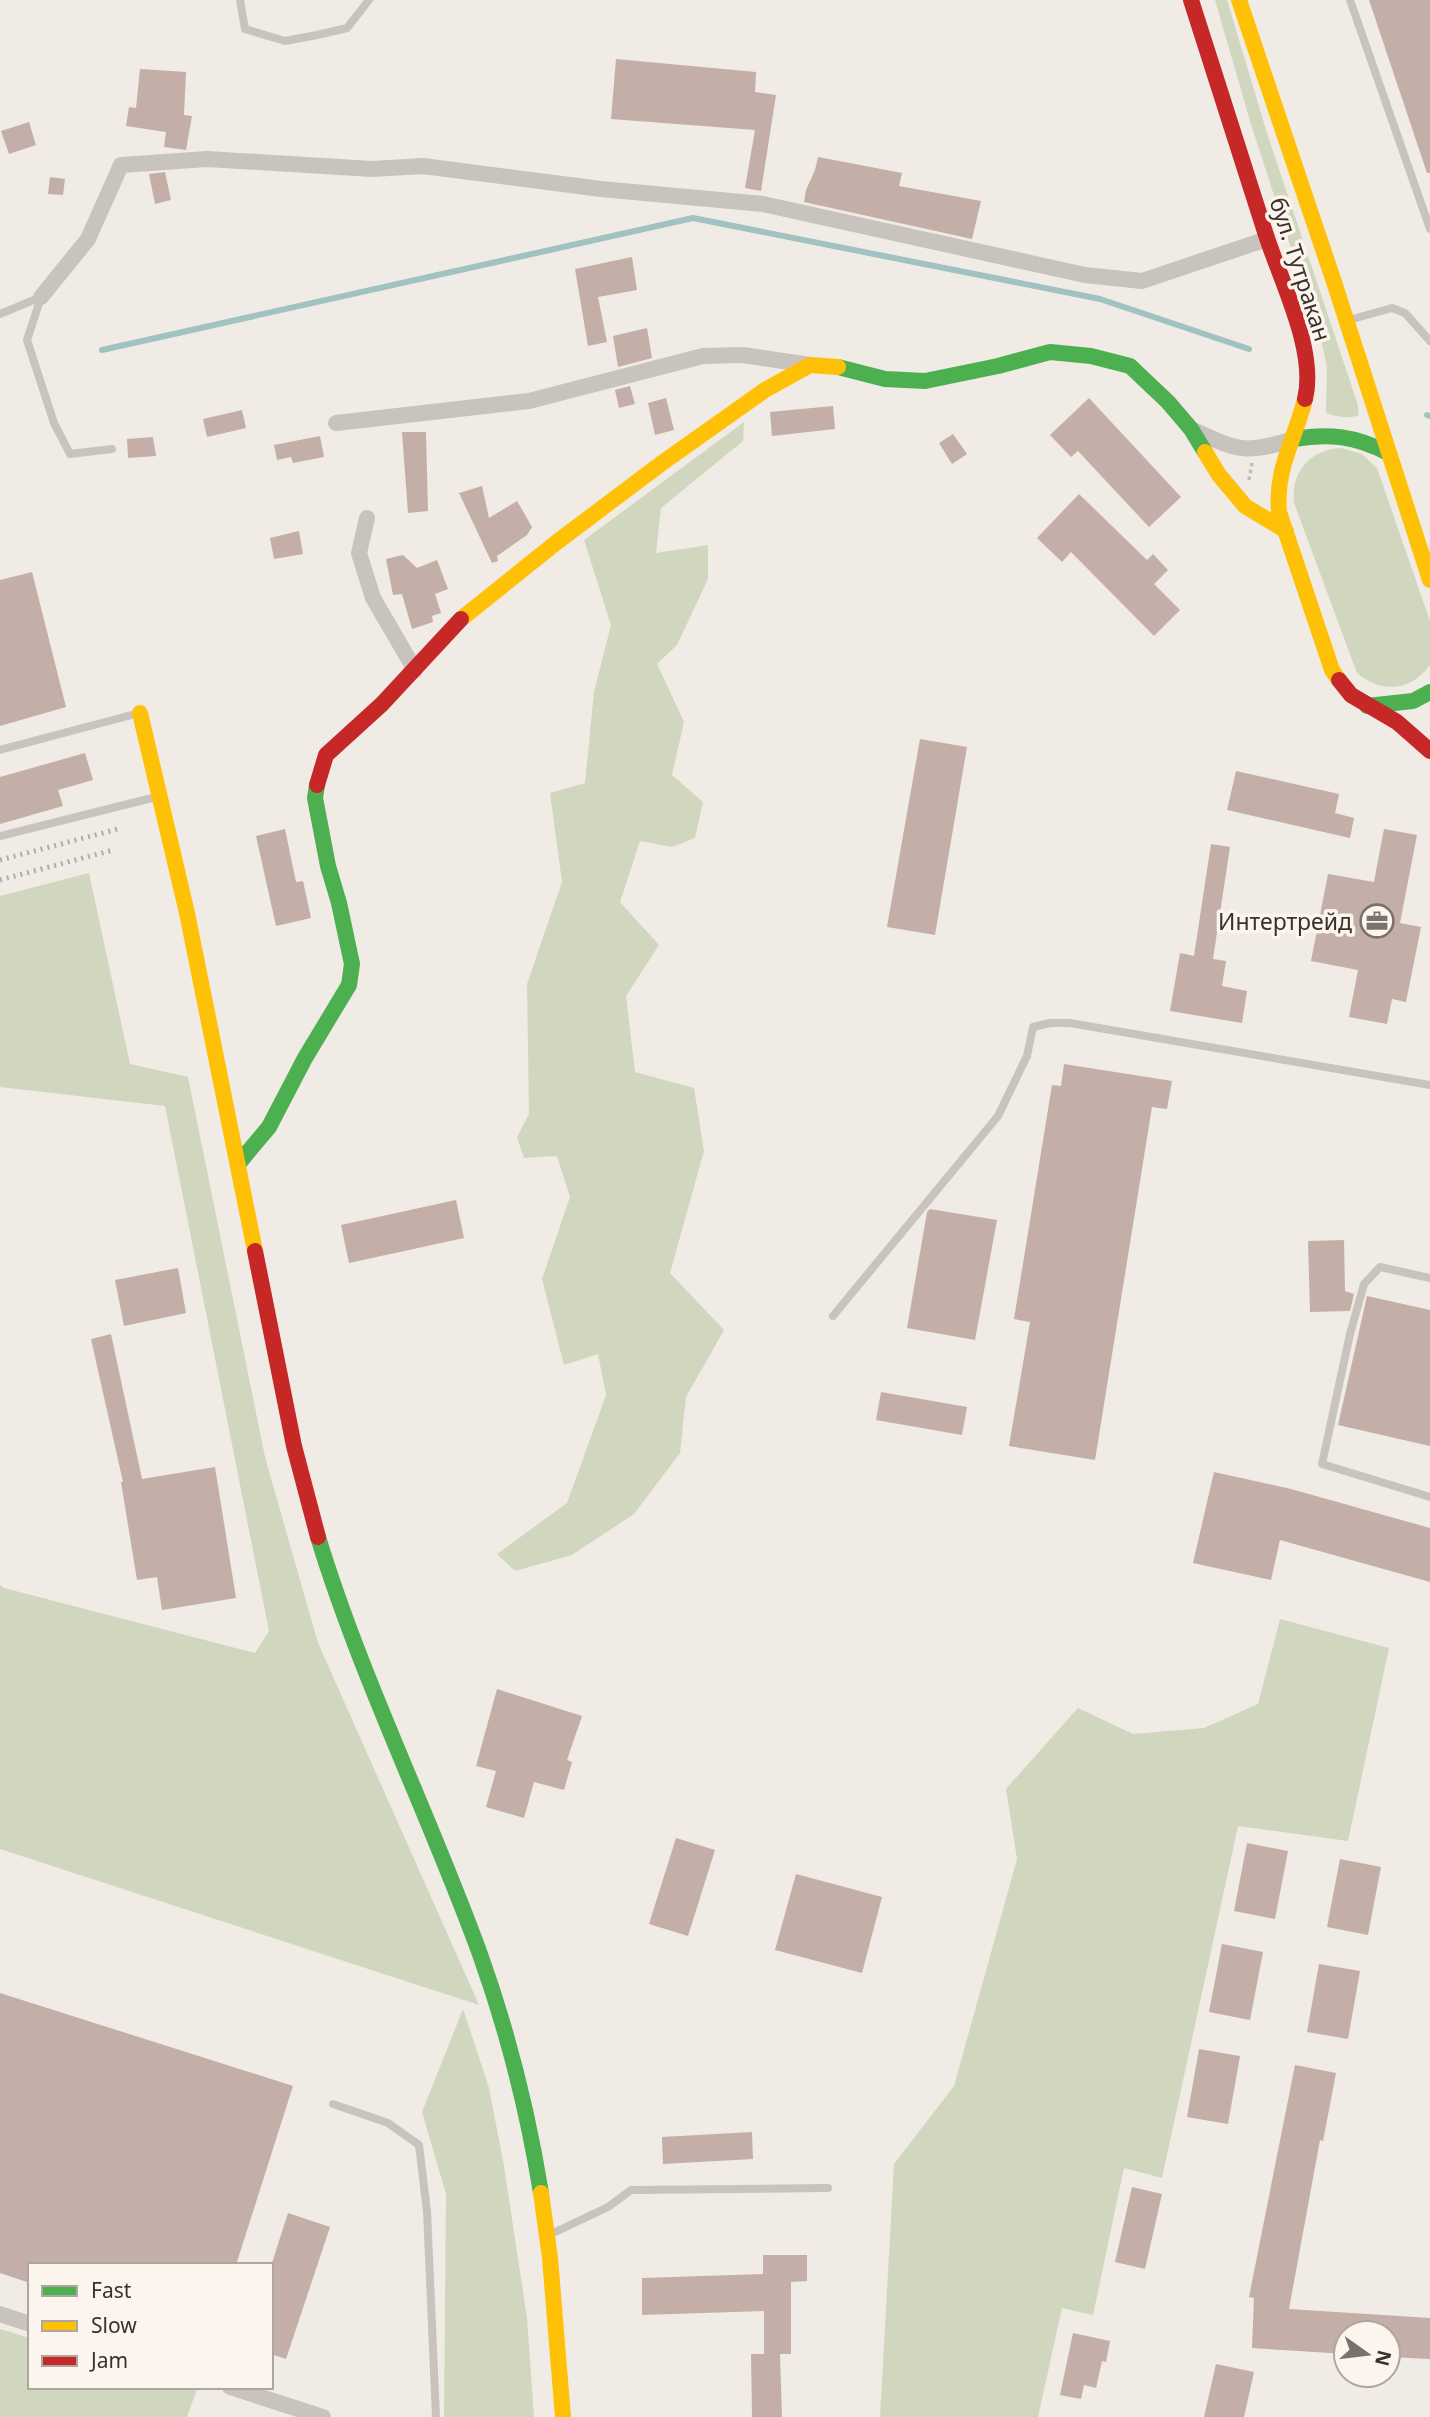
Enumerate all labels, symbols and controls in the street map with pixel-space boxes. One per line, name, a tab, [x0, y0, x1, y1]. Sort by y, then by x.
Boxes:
street label: бул. Тутракан	[1263, 193, 1339, 345]
office icon: Интертрейд	[1358, 902, 1396, 940]
place label: Интертрейд	[1218, 905, 1352, 937]
legend	[28, 2263, 273, 2389]
text: Fast	[91, 2276, 132, 2304]
text: Slow	[91, 2311, 137, 2339]
north arrow	[1332, 2319, 1402, 2389]
text: Jam	[89, 2346, 128, 2374]
text: N	[1369, 2347, 1398, 2369]

